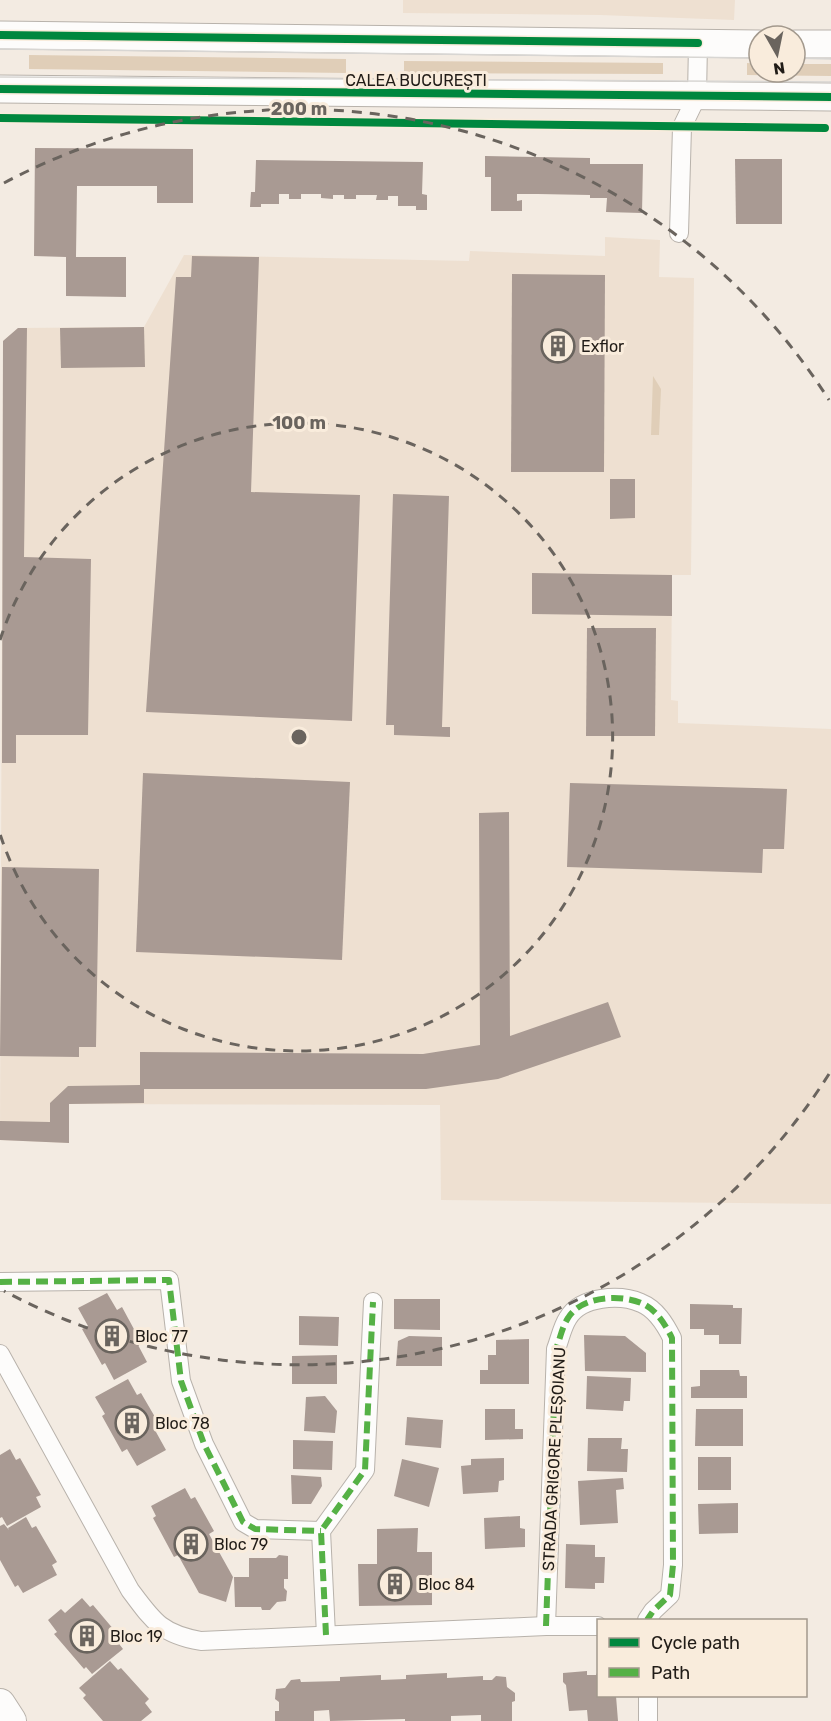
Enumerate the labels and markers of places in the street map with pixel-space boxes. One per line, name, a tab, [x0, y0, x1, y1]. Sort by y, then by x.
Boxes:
building icon: Exflor	[540, 328, 576, 364]
place label: Exflor	[581, 337, 624, 356]
centre of rings	[289, 727, 309, 747]
building icon: Bloc 77	[94, 1318, 130, 1354]
place label: Bloc 77	[135, 1327, 188, 1346]
building icon: Bloc 78	[114, 1405, 150, 1441]
place label: Bloc 78	[155, 1414, 210, 1433]
building icon: Bloc 79	[173, 1526, 209, 1562]
place label: Bloc 79	[214, 1535, 268, 1554]
building icon: Bloc 84	[377, 1566, 413, 1602]
place label: Bloc 84	[418, 1575, 475, 1594]
building icon: Bloc 19	[69, 1618, 105, 1654]
place label: Bloc 19	[110, 1627, 163, 1646]

